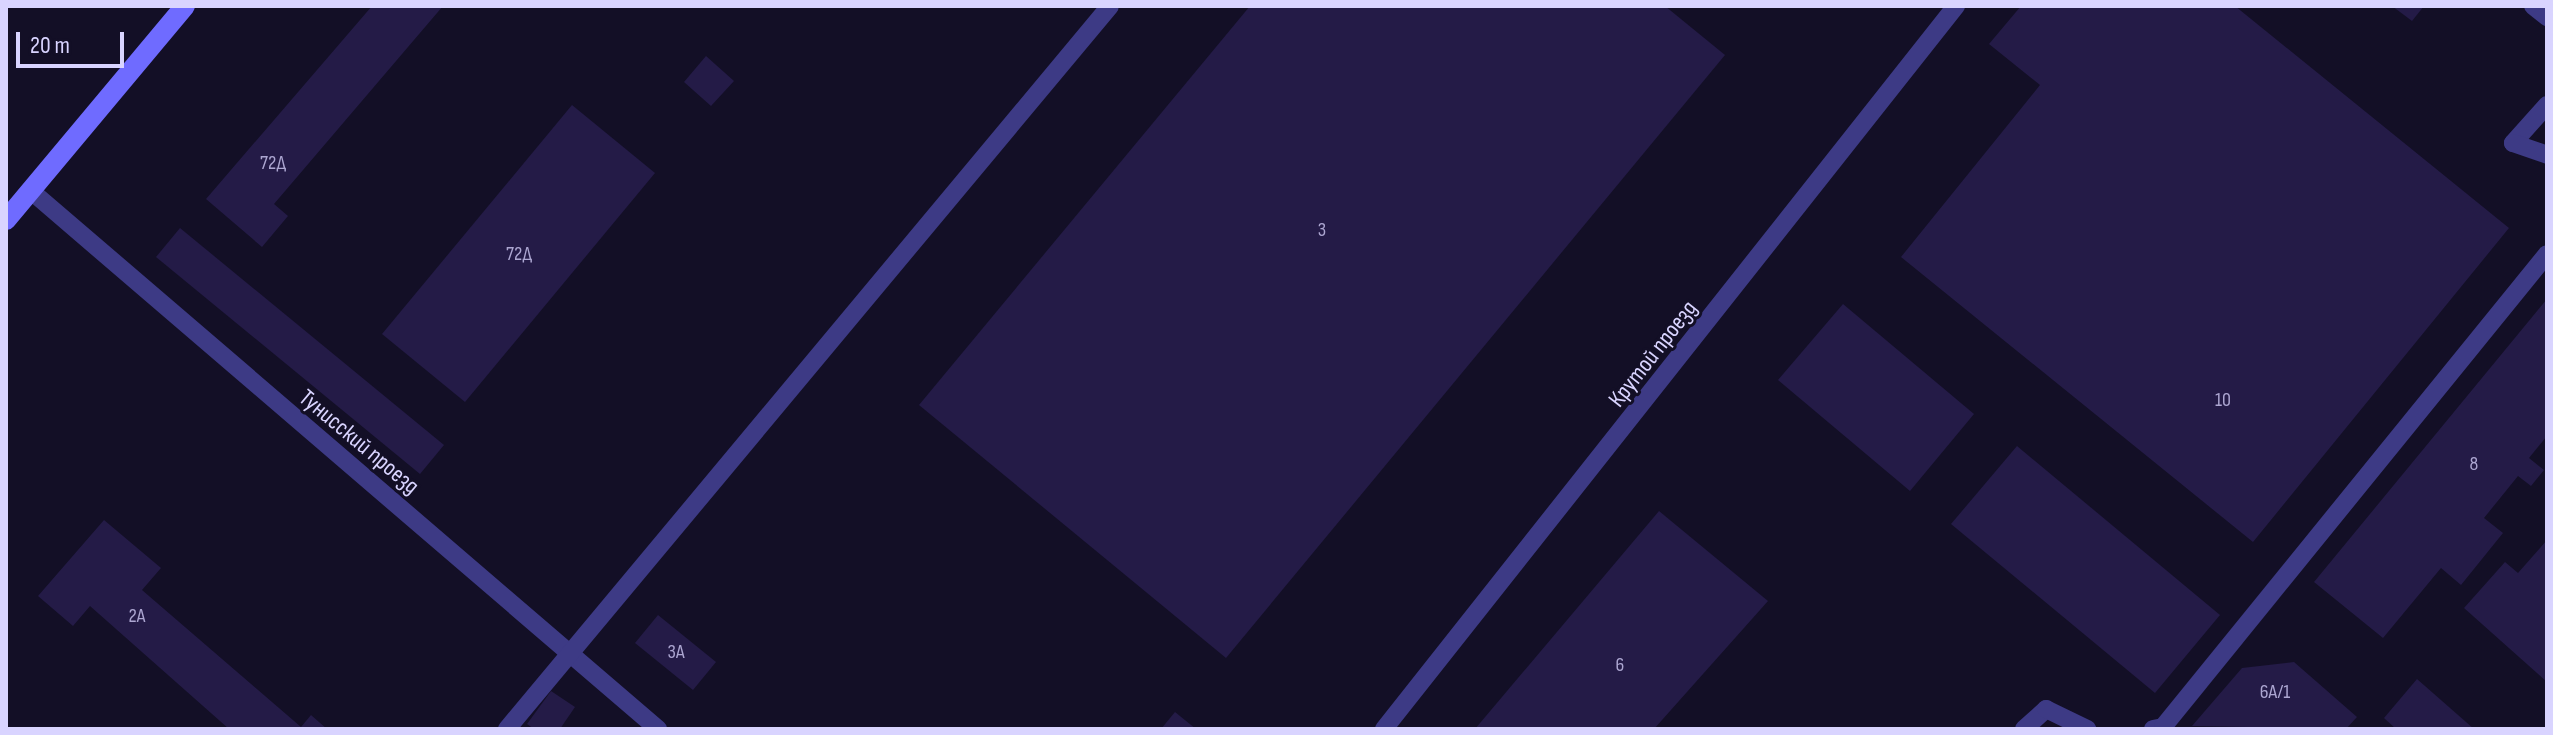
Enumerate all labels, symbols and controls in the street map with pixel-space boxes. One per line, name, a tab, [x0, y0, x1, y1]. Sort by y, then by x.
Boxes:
scale bar	[20, 16, 128, 66]
text: 20 m	[30, 31, 70, 60]
house number: 72Д	[260, 151, 286, 175]
house number: 3	[1318, 218, 1326, 242]
house number: 72Д	[506, 242, 532, 266]
street label: Крутой проезд	[1602, 295, 1704, 413]
street label: Тунисский проезд	[293, 383, 425, 501]
house number: 10	[2215, 388, 2231, 412]
house number: 8	[2470, 452, 2478, 476]
house number: 2А	[129, 604, 145, 628]
house number: 3А	[668, 640, 684, 664]
house number: 6	[1616, 653, 1624, 677]
house number: 6А/1	[2260, 680, 2290, 704]

